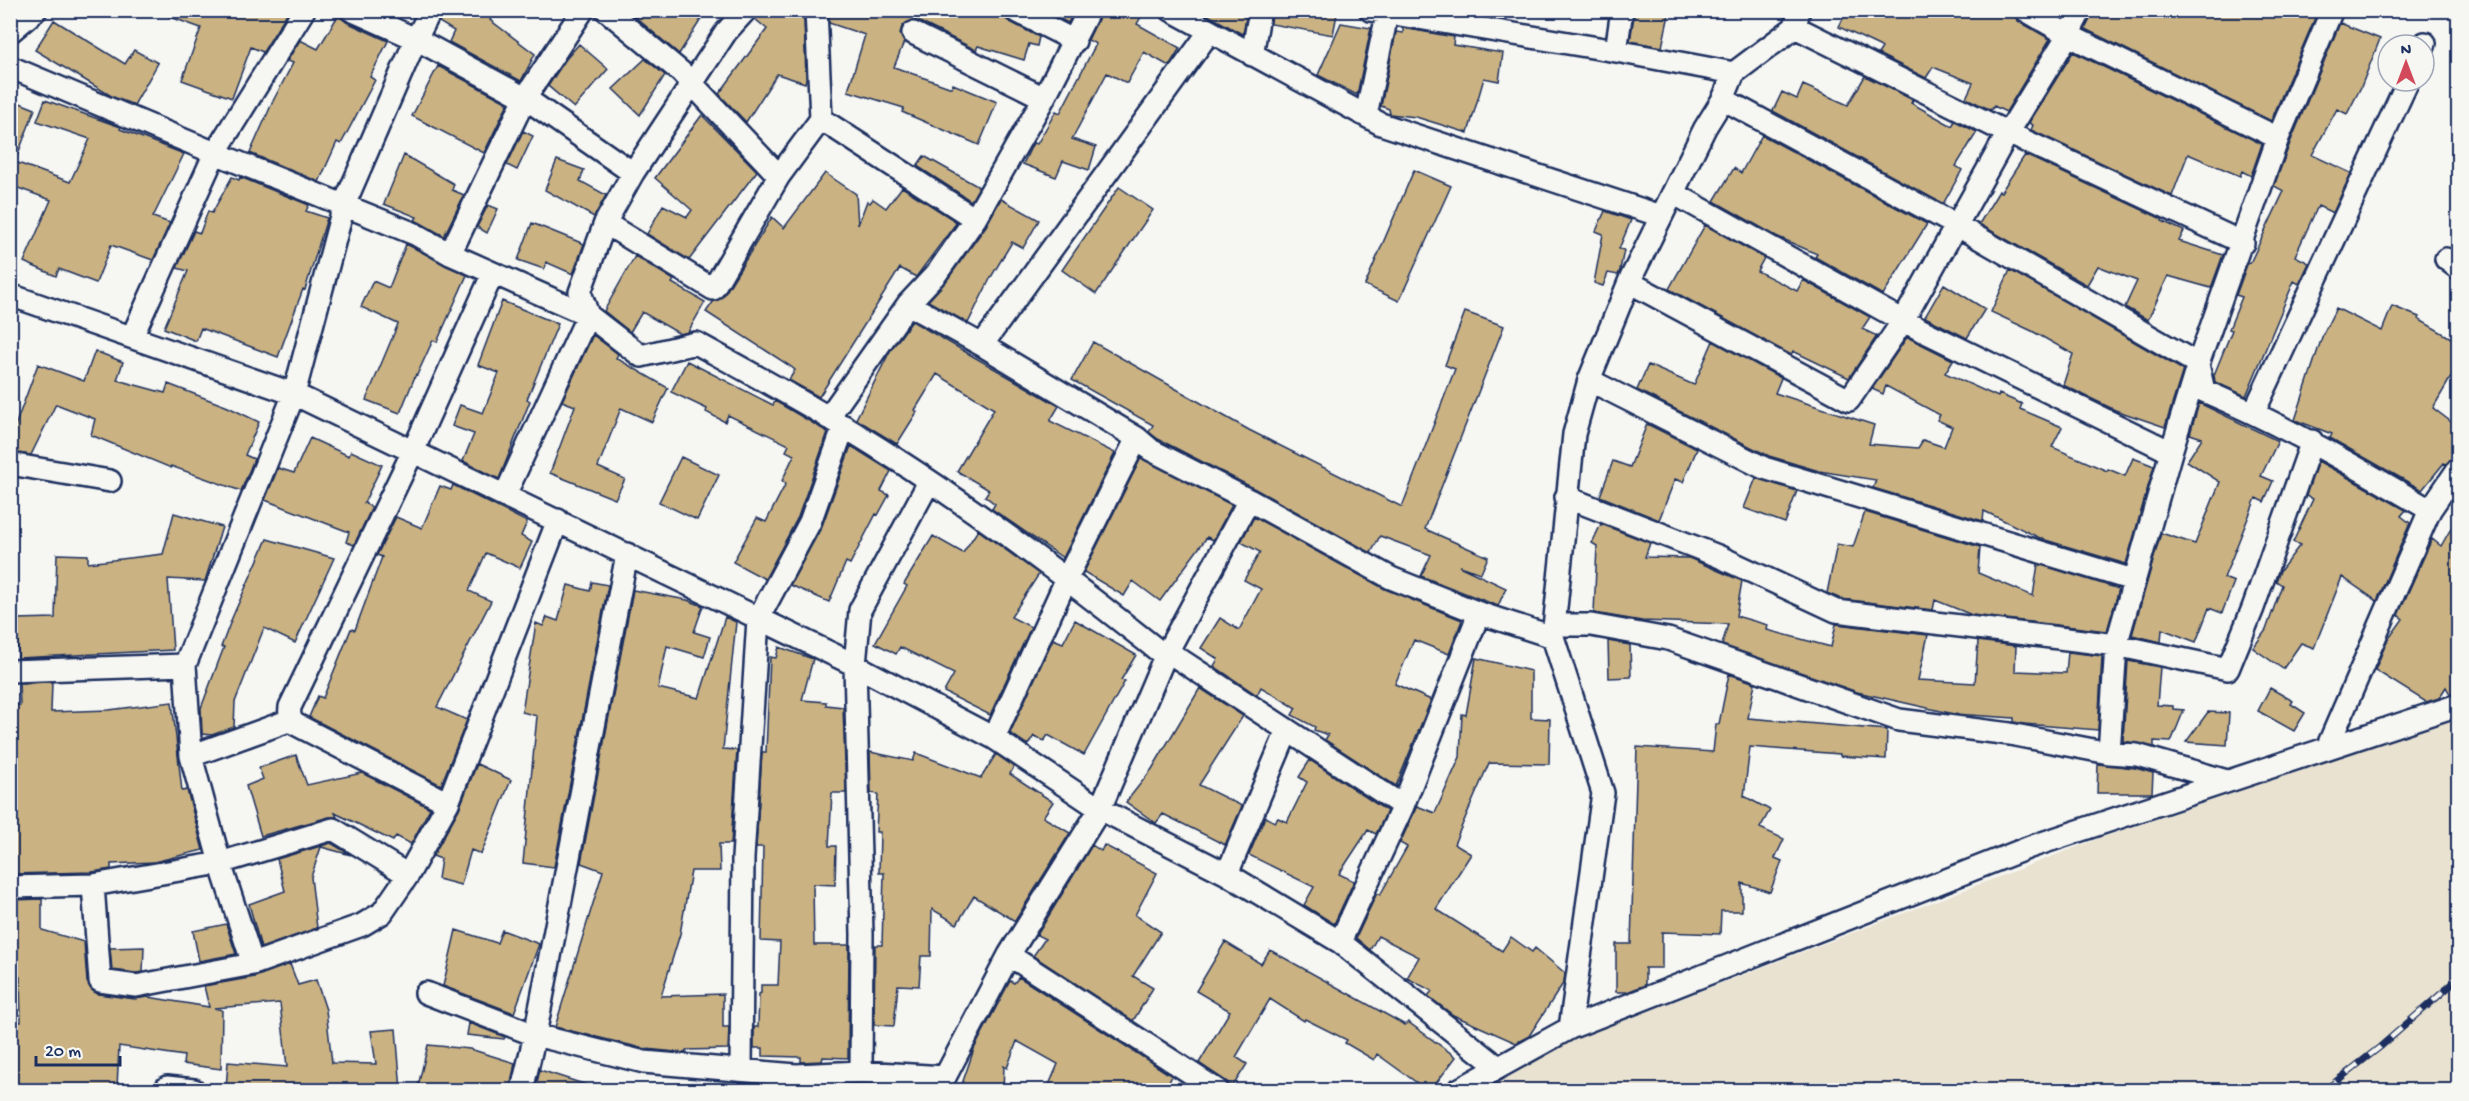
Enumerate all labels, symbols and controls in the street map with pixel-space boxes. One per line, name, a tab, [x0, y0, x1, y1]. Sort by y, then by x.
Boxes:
north arrow	[2376, 33, 2436, 93]
text: N	[2401, 42, 2412, 61]
scale bar	[36, 1029, 120, 1067]
text: 20 m	[45, 1042, 81, 1063]

